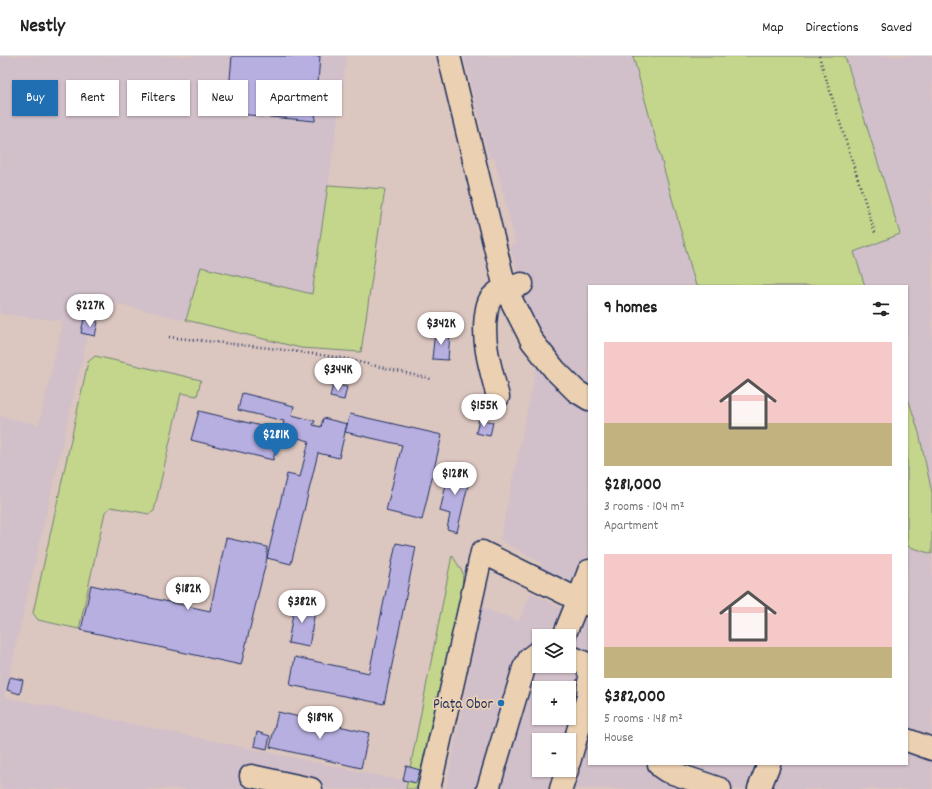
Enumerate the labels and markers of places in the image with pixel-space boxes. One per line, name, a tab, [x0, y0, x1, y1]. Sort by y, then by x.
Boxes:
pin: $227K	[62, 294, 118, 328]
pin: $342K	[413, 312, 469, 346]
pin: $344K	[310, 358, 366, 392]
pin: $155K	[456, 394, 512, 428]
pin: $281K	[248, 423, 304, 457]
pin: $128K	[427, 462, 483, 496]
pin: $182K	[160, 577, 216, 611]
pin: $382K	[274, 590, 330, 624]
place label: Piața Obor	[433, 694, 493, 716]
marker: Piața Obor	[496, 698, 506, 708]
pin: $189K	[292, 706, 348, 740]

